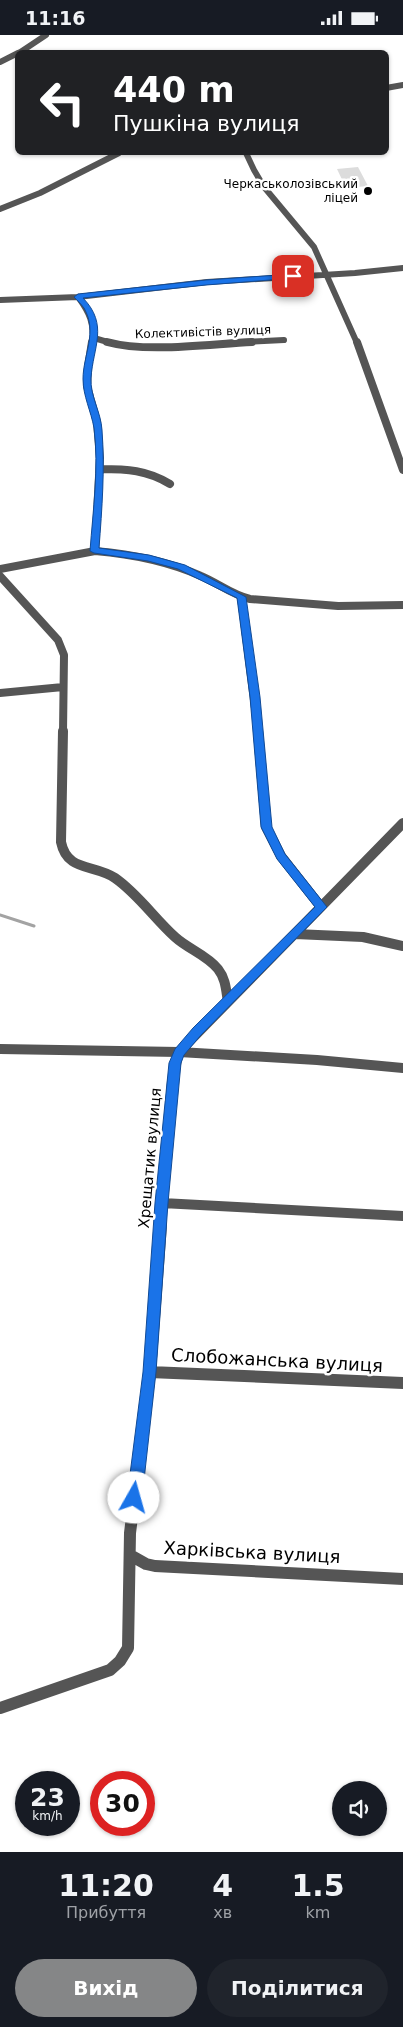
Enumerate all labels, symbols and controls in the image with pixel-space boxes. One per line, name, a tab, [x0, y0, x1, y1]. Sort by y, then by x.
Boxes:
text: 11:16	[25, 7, 85, 29]
icon: left	[30, 70, 95, 135]
text: 440 m	[113, 70, 235, 110]
text: Пушкіна вулиця	[113, 111, 300, 136]
place label: Черкаськолозівський ліцей	[224, 177, 358, 205]
marker: Черкаськолозівський ліцей	[362, 185, 374, 197]
pin	[272, 255, 314, 297]
icon: arrive	[279, 262, 307, 290]
street label: Колективістів вулиця	[135, 323, 271, 341]
street label: Хрещатик вулиця	[135, 1087, 165, 1229]
street label: Слобожанська вулиця	[171, 1344, 383, 1376]
position arrow	[107, 1471, 159, 1523]
street label: Харківська вулиця	[163, 1537, 341, 1567]
speed limit sign: 30	[90, 1771, 155, 1836]
map controls	[332, 1781, 387, 1836]
button: sound	[332, 1781, 387, 1836]
text: 23	[30, 1783, 65, 1812]
text: km/h	[32, 1809, 63, 1823]
text: 11:20	[58, 1868, 154, 1903]
text: 4	[212, 1868, 233, 1903]
text: 1.5	[291, 1868, 345, 1903]
text: Прибуття	[66, 1903, 146, 1922]
text: хв	[213, 1903, 232, 1922]
text: km	[306, 1903, 330, 1922]
button: Вихід	[15, 1959, 197, 2017]
button: Поділитися	[207, 1959, 388, 2017]

